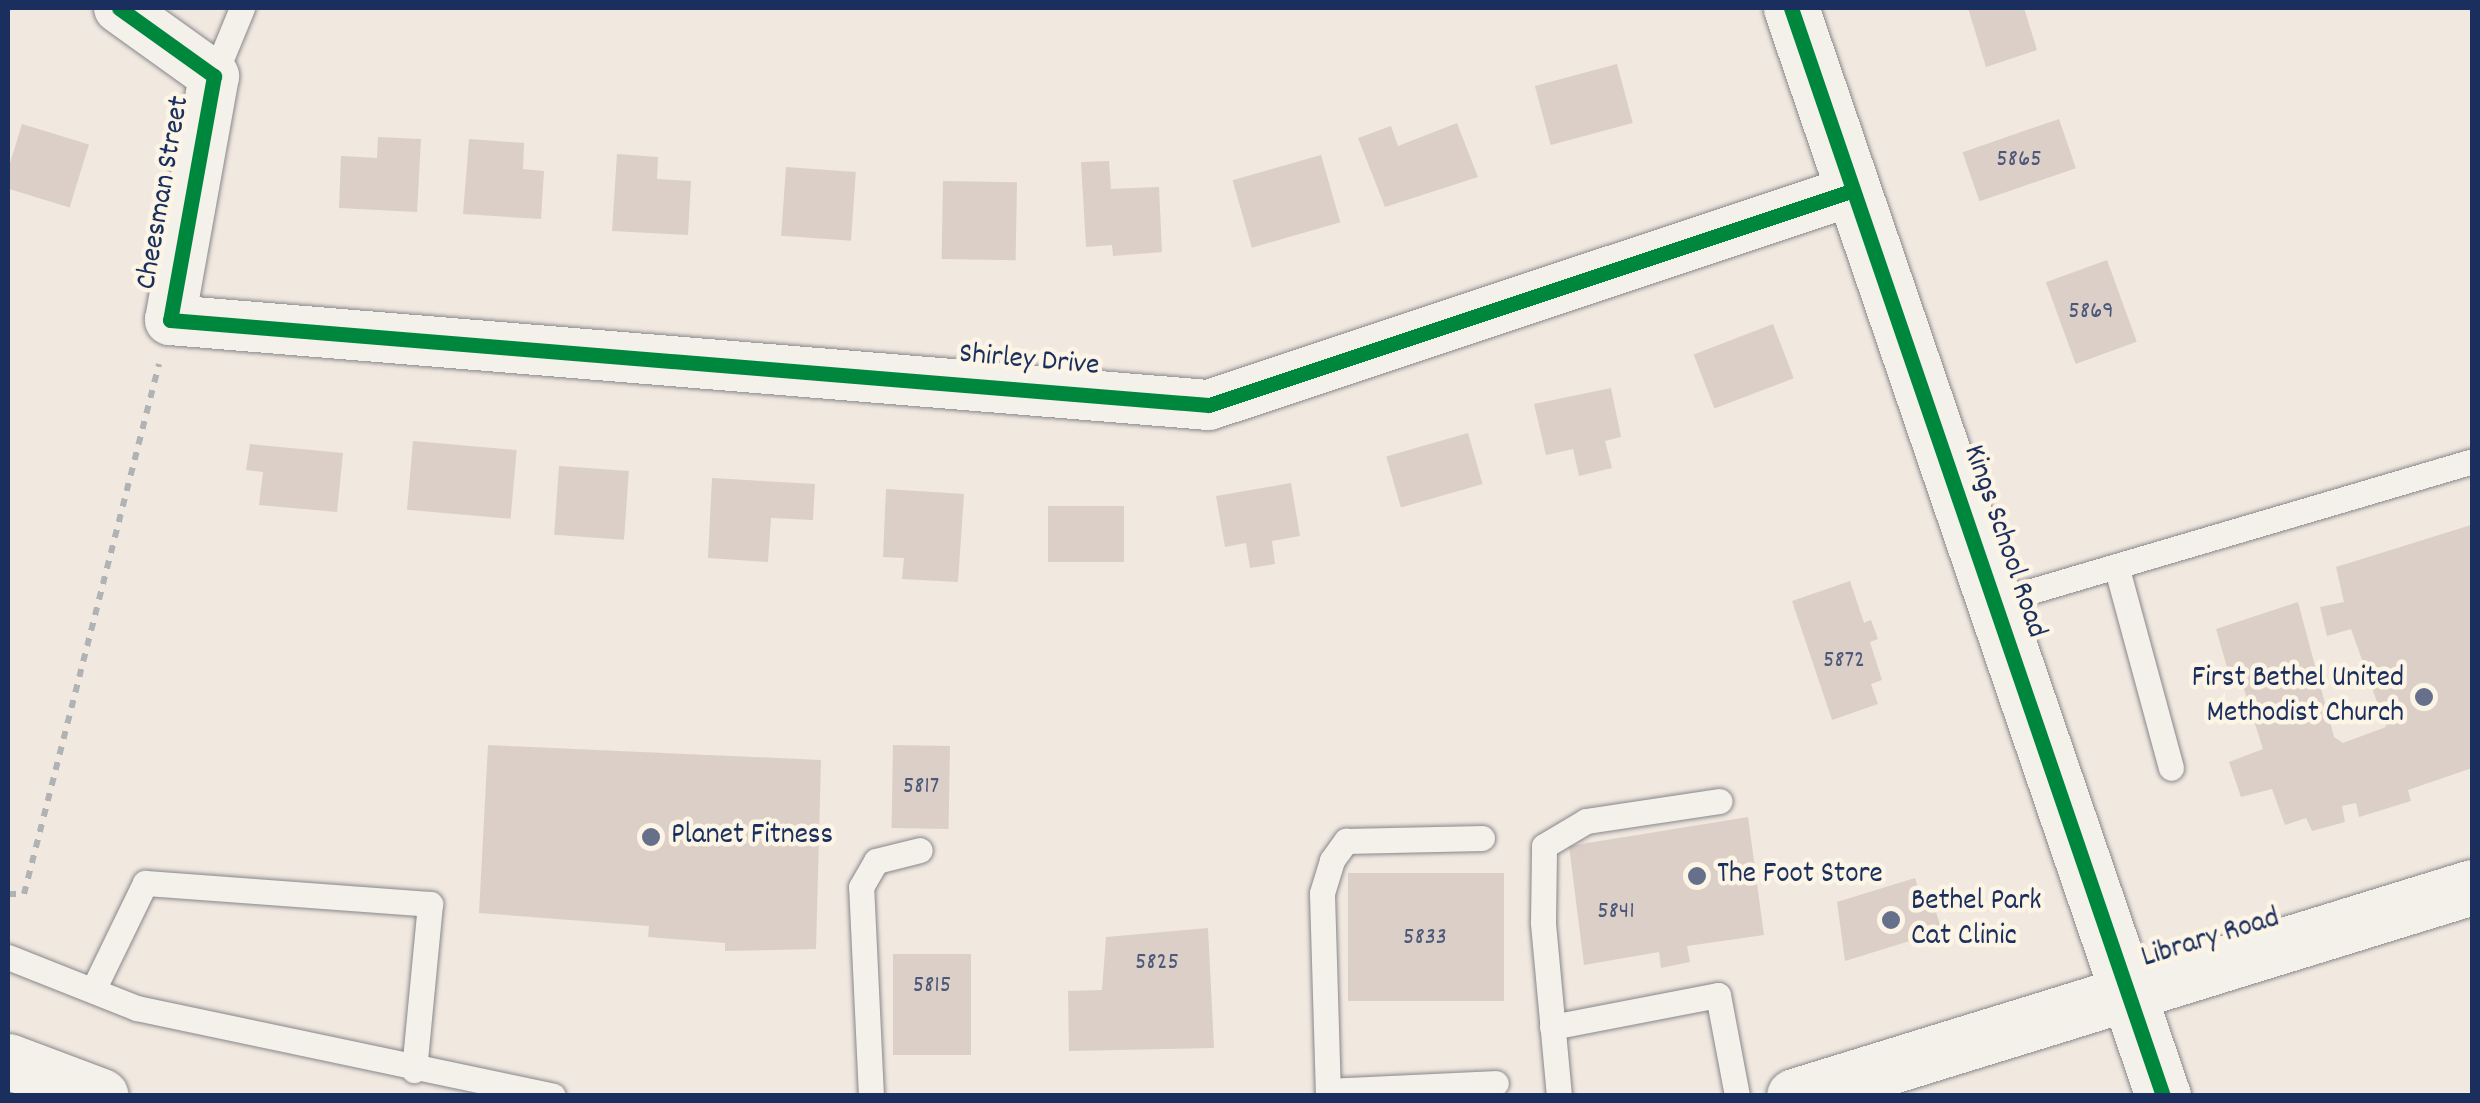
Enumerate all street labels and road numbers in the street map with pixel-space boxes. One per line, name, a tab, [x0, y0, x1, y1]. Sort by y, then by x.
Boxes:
street label: Cheesman Street	[130, 93, 200, 293]
street label: Shirley Drive	[957, 338, 1101, 386]
street label: Kings School Road	[1953, 441, 2053, 643]
street label: Library Road	[2138, 902, 2284, 978]

